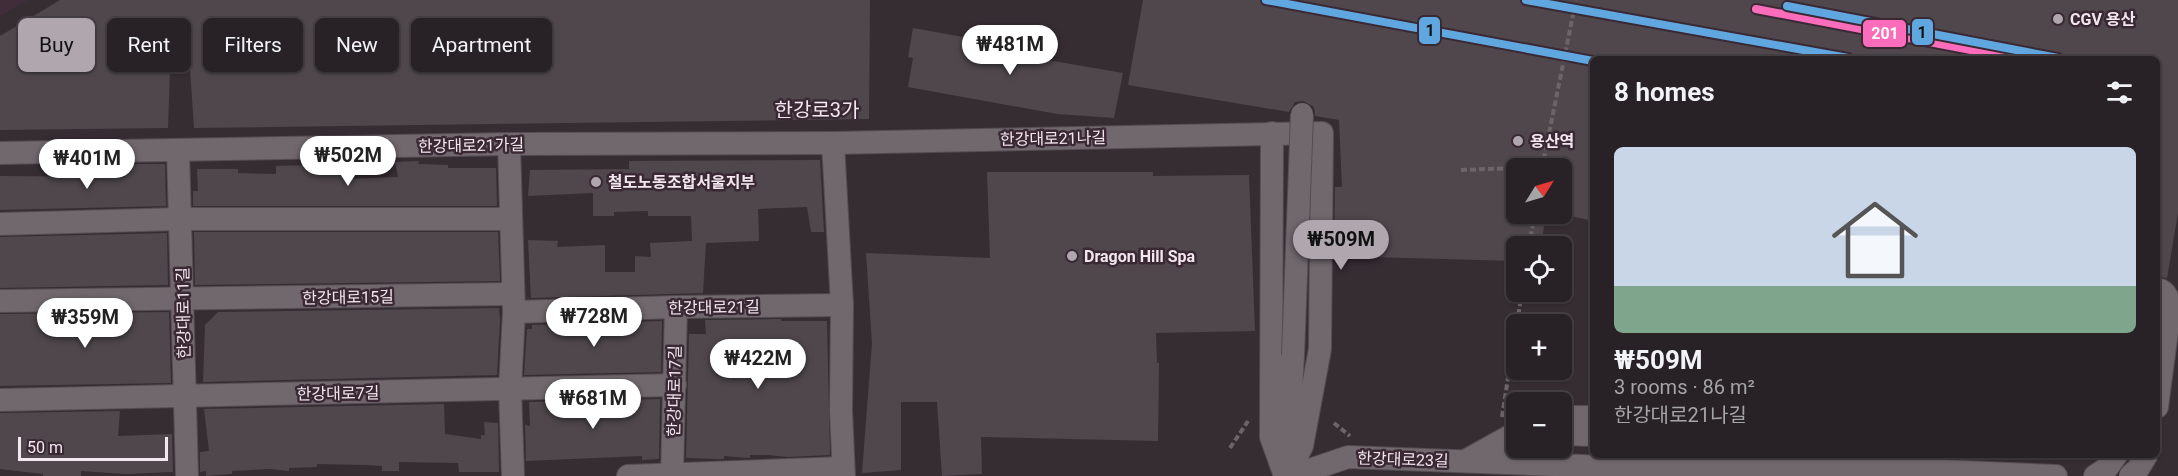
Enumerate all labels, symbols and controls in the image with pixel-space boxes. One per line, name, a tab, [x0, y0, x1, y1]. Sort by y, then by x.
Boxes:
place label: CGV 용산	[2070, 10, 2136, 29]
marker: CGV 용산	[2051, 12, 2065, 26]
line badge: 1	[1418, 16, 1441, 45]
chip: Buy	[18, 18, 95, 72]
chip: Rent	[107, 18, 191, 72]
chip: Filters	[203, 18, 303, 72]
chip: New	[315, 18, 399, 72]
chip: Apartment	[411, 18, 552, 72]
line badge: 1	[1911, 18, 1934, 46]
line badge: 201	[1862, 19, 1907, 48]
text: 1	[1425, 21, 1435, 40]
text: 1	[1917, 23, 1927, 42]
text: 201	[1871, 24, 1899, 43]
pin: ₩481M	[968, 25, 1052, 76]
text: ₩481M	[976, 32, 1044, 56]
icon: filters	[2103, 76, 2136, 109]
text: 8 homes	[1614, 77, 1715, 107]
district label: 한강로3가	[775, 98, 859, 122]
street label: 한강대로21나길	[1000, 128, 1106, 149]
place label: 용산역	[1530, 132, 1574, 151]
marker: 용산역	[1511, 134, 1525, 148]
street label: 한강대로21가길	[418, 135, 524, 156]
pin: ₩502M	[306, 136, 390, 187]
pin: ₩401M	[45, 139, 129, 190]
text: ₩502M	[314, 143, 382, 167]
text: ₩401M	[53, 146, 121, 170]
north arrow	[1506, 158, 1572, 224]
map controls	[1506, 158, 1572, 458]
place label: 철도노동조합서울지부	[608, 173, 755, 192]
marker: 철도노동조합서울지부	[589, 175, 603, 189]
icon: home	[1821, 186, 1929, 294]
pin: ₩509M	[1299, 220, 1383, 271]
text: ₩509M	[1307, 227, 1375, 251]
button: locate	[1506, 236, 1572, 302]
place label: Dragon Hill Spa	[1084, 247, 1196, 266]
marker: Dragon Hill Spa	[1065, 249, 1079, 263]
street label: 한강대로11길	[173, 267, 194, 359]
street label: 한강대로15길	[302, 287, 394, 308]
pin: ₩728M	[552, 297, 636, 348]
street label: 한강대로21길	[668, 297, 760, 318]
pin: ₩359M	[43, 298, 127, 349]
text: ₩728M	[560, 304, 628, 328]
text: ₩359M	[51, 305, 119, 329]
button: +	[1506, 314, 1572, 380]
pin: ₩422M	[716, 339, 800, 390]
street label: 한강대로17길	[664, 345, 685, 437]
text: ₩509M	[1614, 345, 1703, 375]
text: ₩422M	[724, 346, 792, 370]
text: 3 rooms · 86 m²	[1614, 375, 1755, 399]
pin: ₩681M	[551, 379, 635, 430]
street label: 한강대로7길	[297, 383, 379, 404]
text: ₩681M	[559, 386, 627, 410]
button: −	[1506, 392, 1572, 458]
text: 한강대로21나길	[1614, 403, 1747, 427]
scale bar	[18, 434, 168, 462]
text: 50 m	[27, 438, 63, 457]
street label: 한강대로23길	[1357, 448, 1449, 471]

